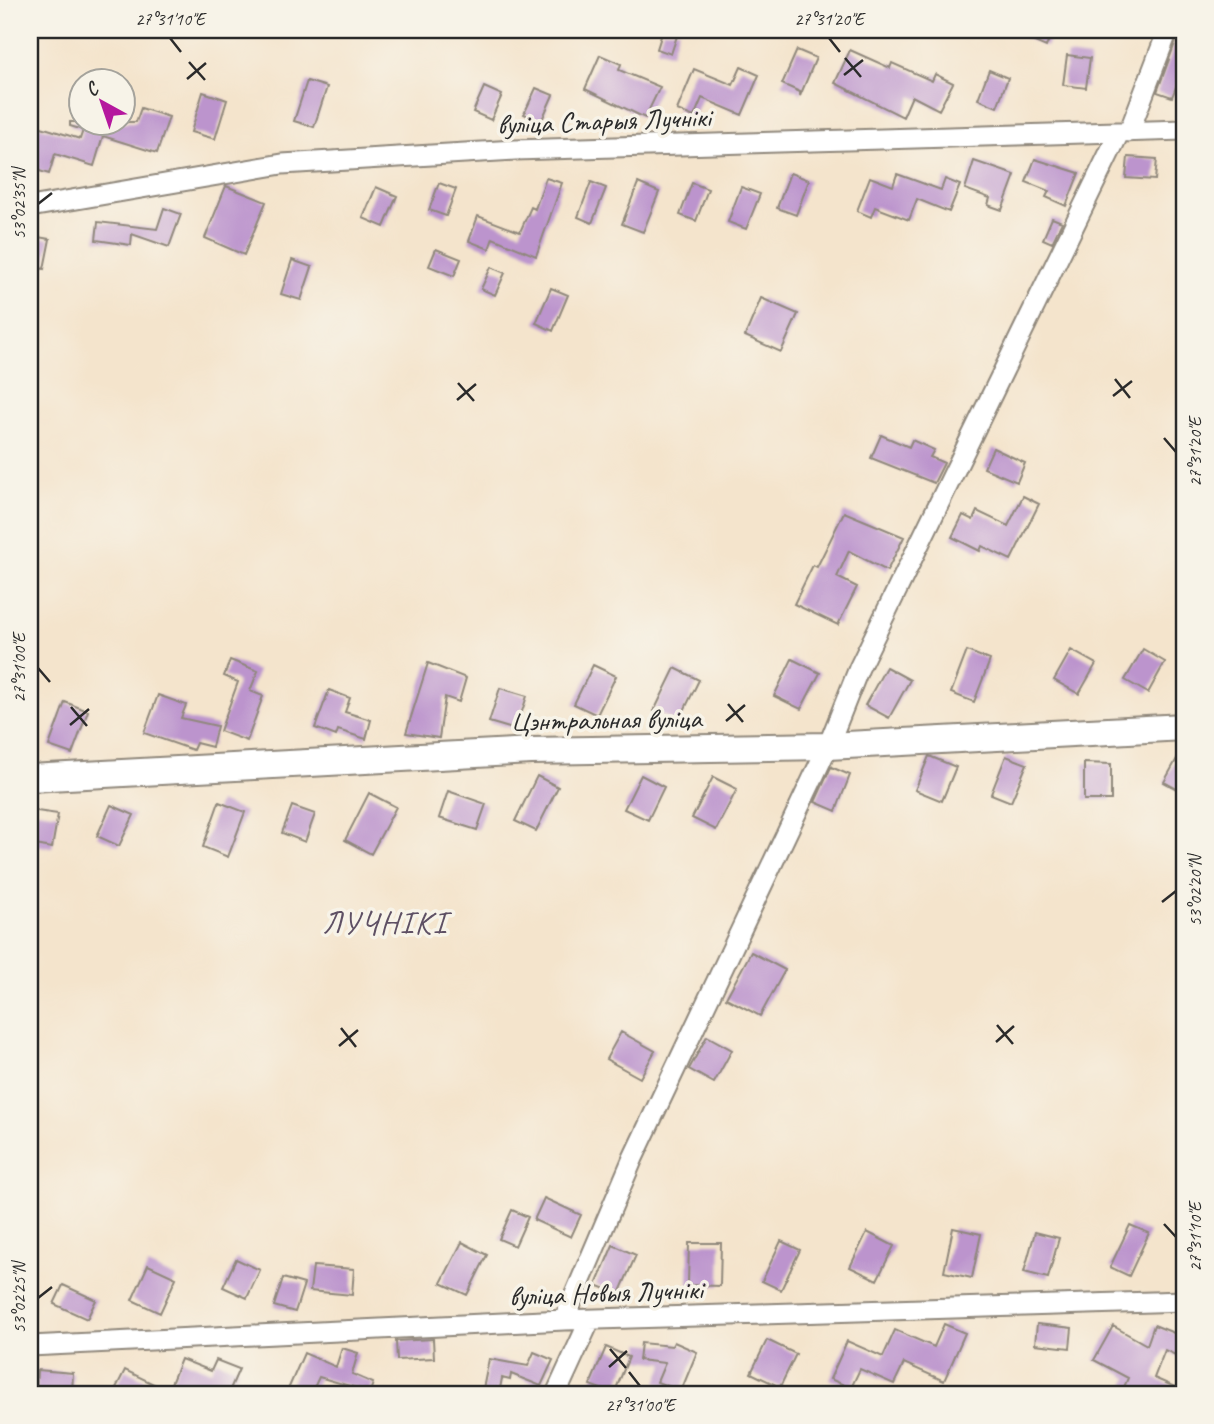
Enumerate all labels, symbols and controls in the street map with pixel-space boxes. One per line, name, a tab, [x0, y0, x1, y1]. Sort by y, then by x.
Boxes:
text: 27°31'10"E	[135, 8, 207, 30]
text: 27°31'20"E	[794, 8, 866, 30]
north arrow	[66, 66, 136, 136]
text: С	[80, 76, 105, 102]
street label: вуліца Старыя Лучнікі	[497, 99, 715, 142]
text: 53°02'35"N	[8, 165, 30, 239]
text: 27°31'20"E	[1184, 415, 1206, 487]
text: 27°31'00"E	[8, 631, 30, 703]
street label: Цэнтральная вуліца	[510, 700, 704, 739]
text: 53°02'20"N	[1184, 852, 1206, 926]
district label: ЛУЧНІКІ	[322, 902, 453, 943]
text: 27°31'10"E	[1184, 1200, 1206, 1272]
text: 53°02'25"N	[8, 1259, 30, 1333]
street label: вуліца Новыя Лучнікі	[508, 1271, 707, 1313]
text: 27°31'00"E	[605, 1394, 677, 1416]

